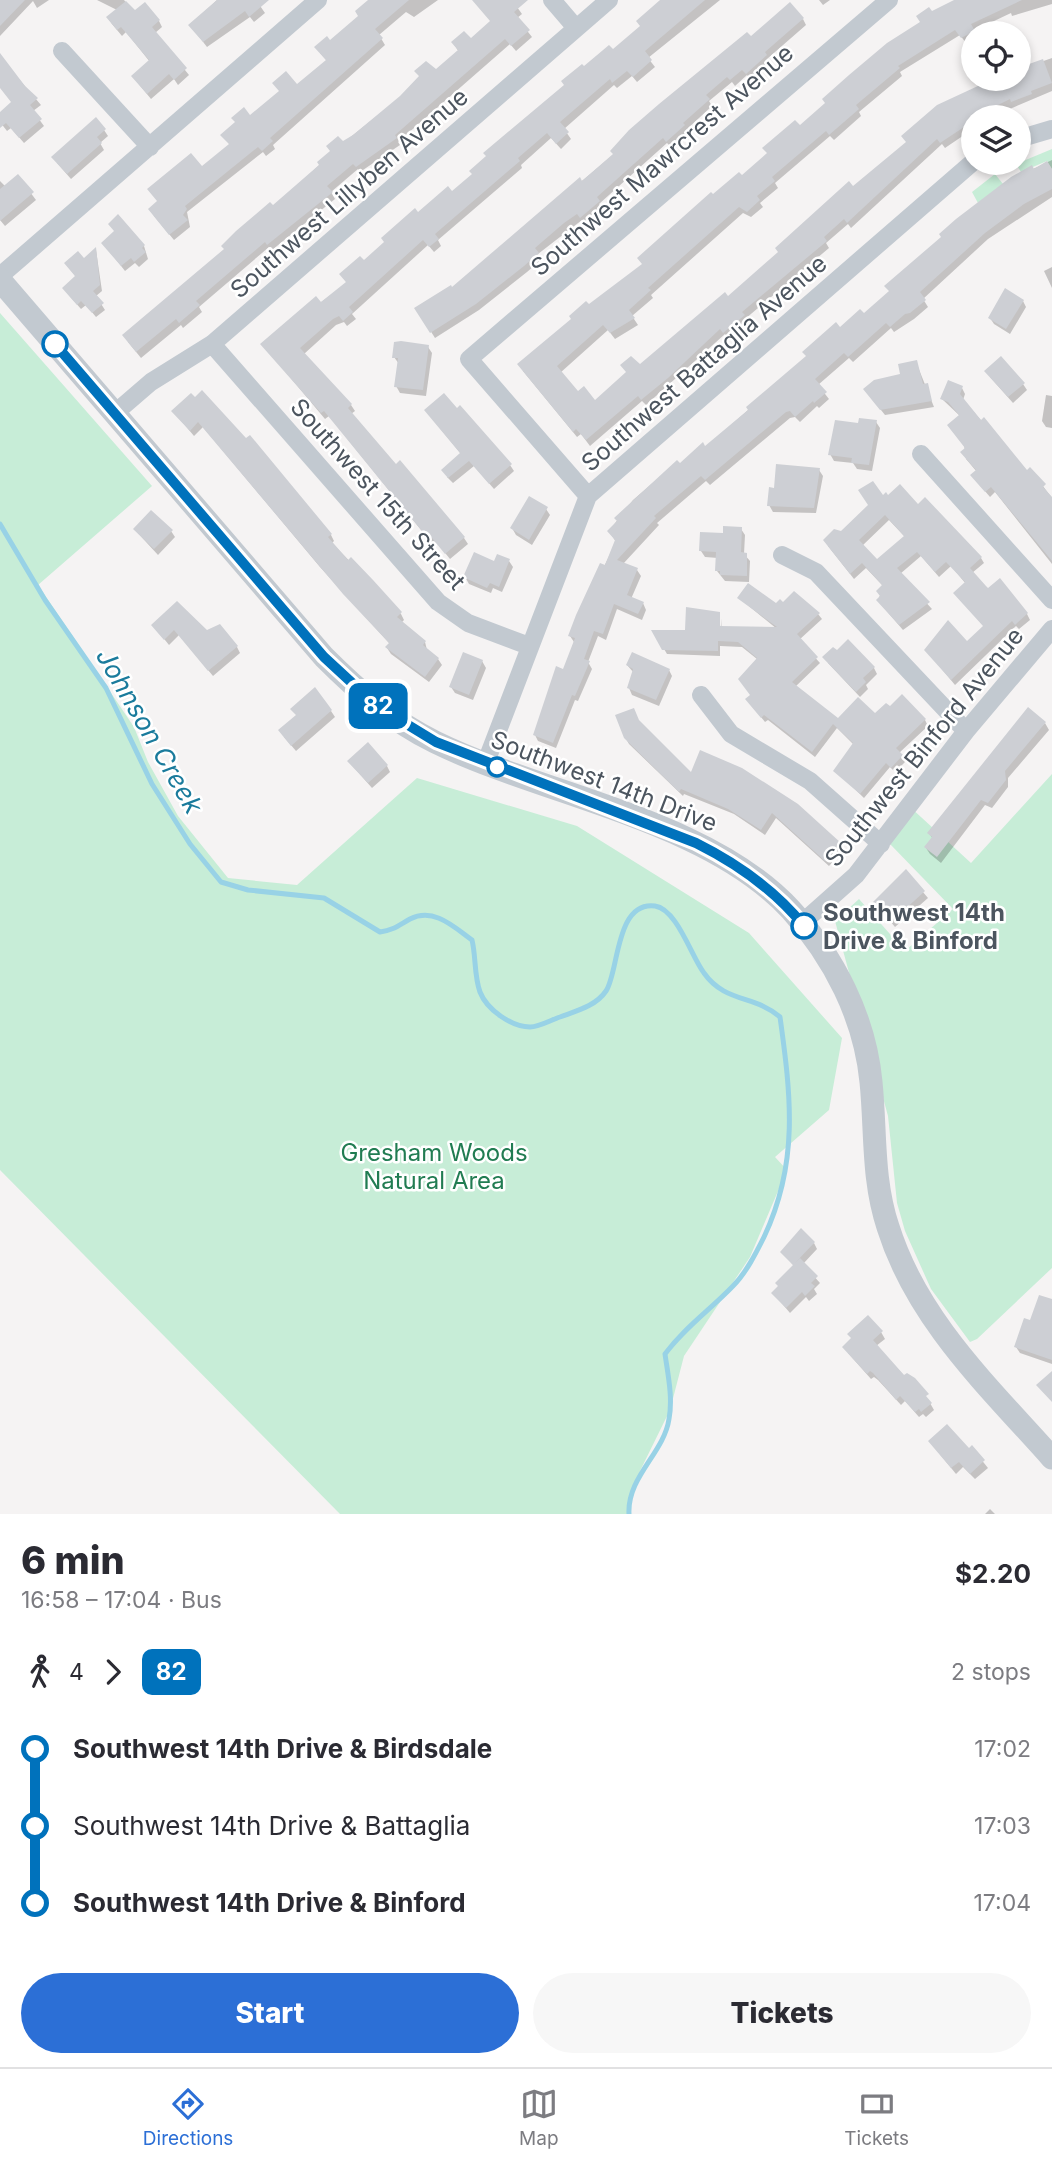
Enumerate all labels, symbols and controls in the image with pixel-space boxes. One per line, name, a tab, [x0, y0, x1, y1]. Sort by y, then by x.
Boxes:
map controls	[961, 21, 1031, 175]
button: locate	[961, 21, 1031, 91]
street label: Southwest Mawrcrest Avenue	[525, 38, 799, 282]
street label: Southwest Lillyben Avenue	[224, 82, 474, 304]
button: layers	[961, 105, 1031, 175]
street label: Southwest Battaglia Avenue	[576, 249, 832, 477]
unlabelled marker	[42, 331, 68, 357]
street label: Southwest 15th Street	[284, 392, 472, 596]
street label: Southwest Binford Avenue	[819, 622, 1029, 872]
water label: Johnson Creek	[90, 643, 210, 820]
line badge: 82	[346, 683, 410, 729]
text: 82	[363, 691, 393, 720]
street label: Southwest 14th Drive	[487, 724, 721, 838]
unlabelled marker	[487, 757, 507, 777]
place label: Southwest 14th Drive & Binford	[823, 898, 1005, 955]
marker: Southwest 14th Drive & Binford	[791, 913, 817, 939]
park label: Gresham Woods Natural Area	[340, 1138, 528, 1195]
text: 6 min	[21, 1537, 125, 1583]
text: $2.20	[955, 1558, 1031, 1589]
text: 16:58 – 17:04 · Bus	[21, 1586, 222, 1614]
icon: walk	[21, 1653, 59, 1691]
icon: forward	[94, 1653, 132, 1691]
text: 82	[156, 1657, 187, 1686]
text: 4	[69, 1658, 84, 1686]
text: 2 stops	[951, 1658, 1031, 1686]
text: Southwest 14th Drive & Birdsdale	[73, 1733, 492, 1764]
text: 17:02	[974, 1735, 1031, 1763]
text: Southwest 14th Drive & Battaglia	[73, 1810, 470, 1841]
text: 17:03	[974, 1812, 1031, 1840]
text: Southwest 14th Drive & Binford	[73, 1887, 466, 1918]
text: 17:04	[973, 1889, 1031, 1917]
button: Start	[21, 1973, 519, 2053]
button: Tickets	[533, 1973, 1031, 2053]
tab: Directions	[143, 2085, 233, 2150]
tab: Map	[519, 2085, 559, 2150]
tab: Tickets	[844, 2085, 909, 2150]

